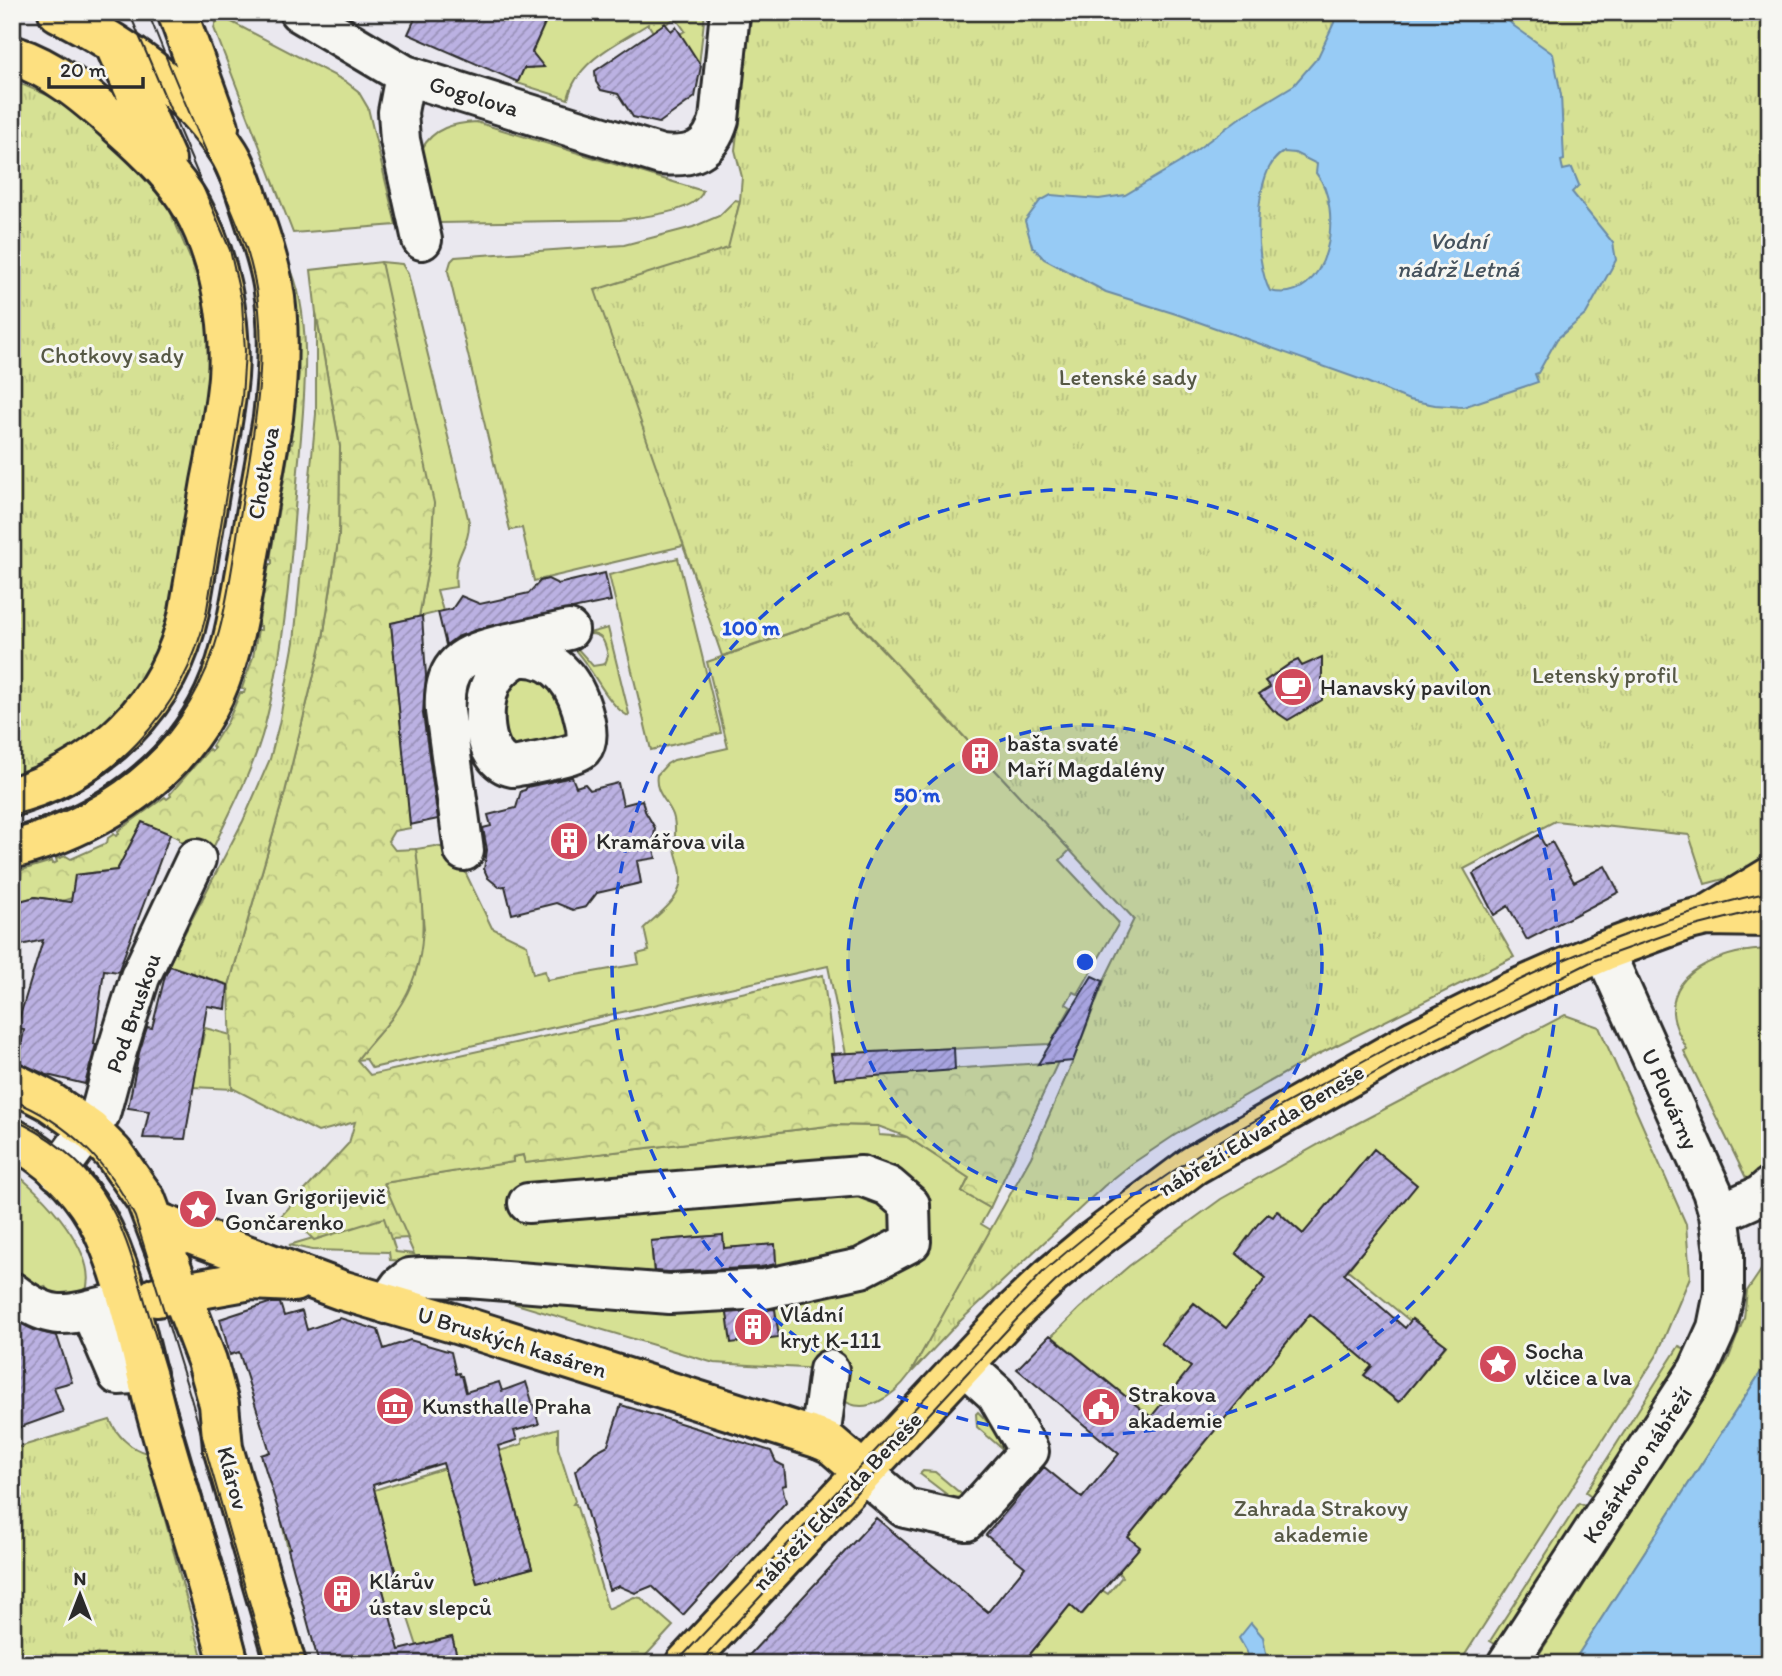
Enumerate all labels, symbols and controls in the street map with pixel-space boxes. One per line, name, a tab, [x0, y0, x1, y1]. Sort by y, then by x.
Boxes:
scale bar	[49, 46, 144, 90]
text: 20 m	[60, 57, 107, 82]
street label: Gogolova	[426, 69, 522, 123]
water label: Vodní nádrž Letná	[1397, 226, 1520, 283]
park label: Chotkovy sady	[40, 341, 184, 369]
park label: Letenské sady	[1059, 363, 1197, 391]
street label: Chotkova	[241, 424, 285, 522]
text: 100 m	[722, 615, 780, 640]
park label: Letenský profil	[1532, 661, 1678, 689]
cafe icon: Hanavský pavilon	[1272, 666, 1314, 708]
place label: Hanavský pavilon	[1320, 673, 1491, 701]
place label: bašta svaté Maří Magdalény	[1007, 729, 1165, 783]
building icon: bašta svaté Maří Magdalény	[959, 735, 1001, 777]
text: 50 m	[894, 782, 941, 807]
building icon: Kramářova vila	[548, 820, 590, 862]
place label: Kramářova vila	[596, 827, 745, 855]
street label: Pod Bruskou	[99, 949, 167, 1076]
centre of rings	[1073, 950, 1097, 974]
street label: U Plovárny	[1635, 1044, 1705, 1154]
street label: nábřeží Edvarda Beneše	[1153, 1057, 1369, 1203]
place label: Ivan Grigorijevič Gončarenko	[225, 1182, 387, 1236]
place icon: Ivan Grigorijevič Gončarenko	[177, 1188, 219, 1230]
street label: U Bruských kasáren	[414, 1300, 610, 1384]
place label: Vládní kryt K-111	[780, 1300, 882, 1354]
building icon: Vládní kryt K-111	[732, 1306, 774, 1348]
place label: Socha vlčice a lva	[1525, 1337, 1632, 1391]
place icon: Socha vlčice a lva	[1477, 1343, 1519, 1385]
place label: Strakova akademie	[1128, 1380, 1223, 1434]
street label: Kosárkovo nábřeží	[1576, 1381, 1698, 1549]
museum icon: Kunsthalle Praha	[374, 1385, 416, 1427]
public building icon: Strakova akademie	[1080, 1386, 1122, 1428]
place label: Kunsthalle Praha	[422, 1392, 591, 1420]
street label: nábřeží Edvarda Beneše	[747, 1405, 927, 1597]
street label: Klárov	[211, 1443, 255, 1513]
park label: Zahrada Strakovy akademie	[1234, 1494, 1408, 1548]
north arrow	[46, 1560, 116, 1630]
text: N	[74, 1567, 86, 1590]
place label: Klárův ústav slepců	[369, 1567, 492, 1621]
building icon: Klárův ústav slepců	[321, 1573, 363, 1615]

